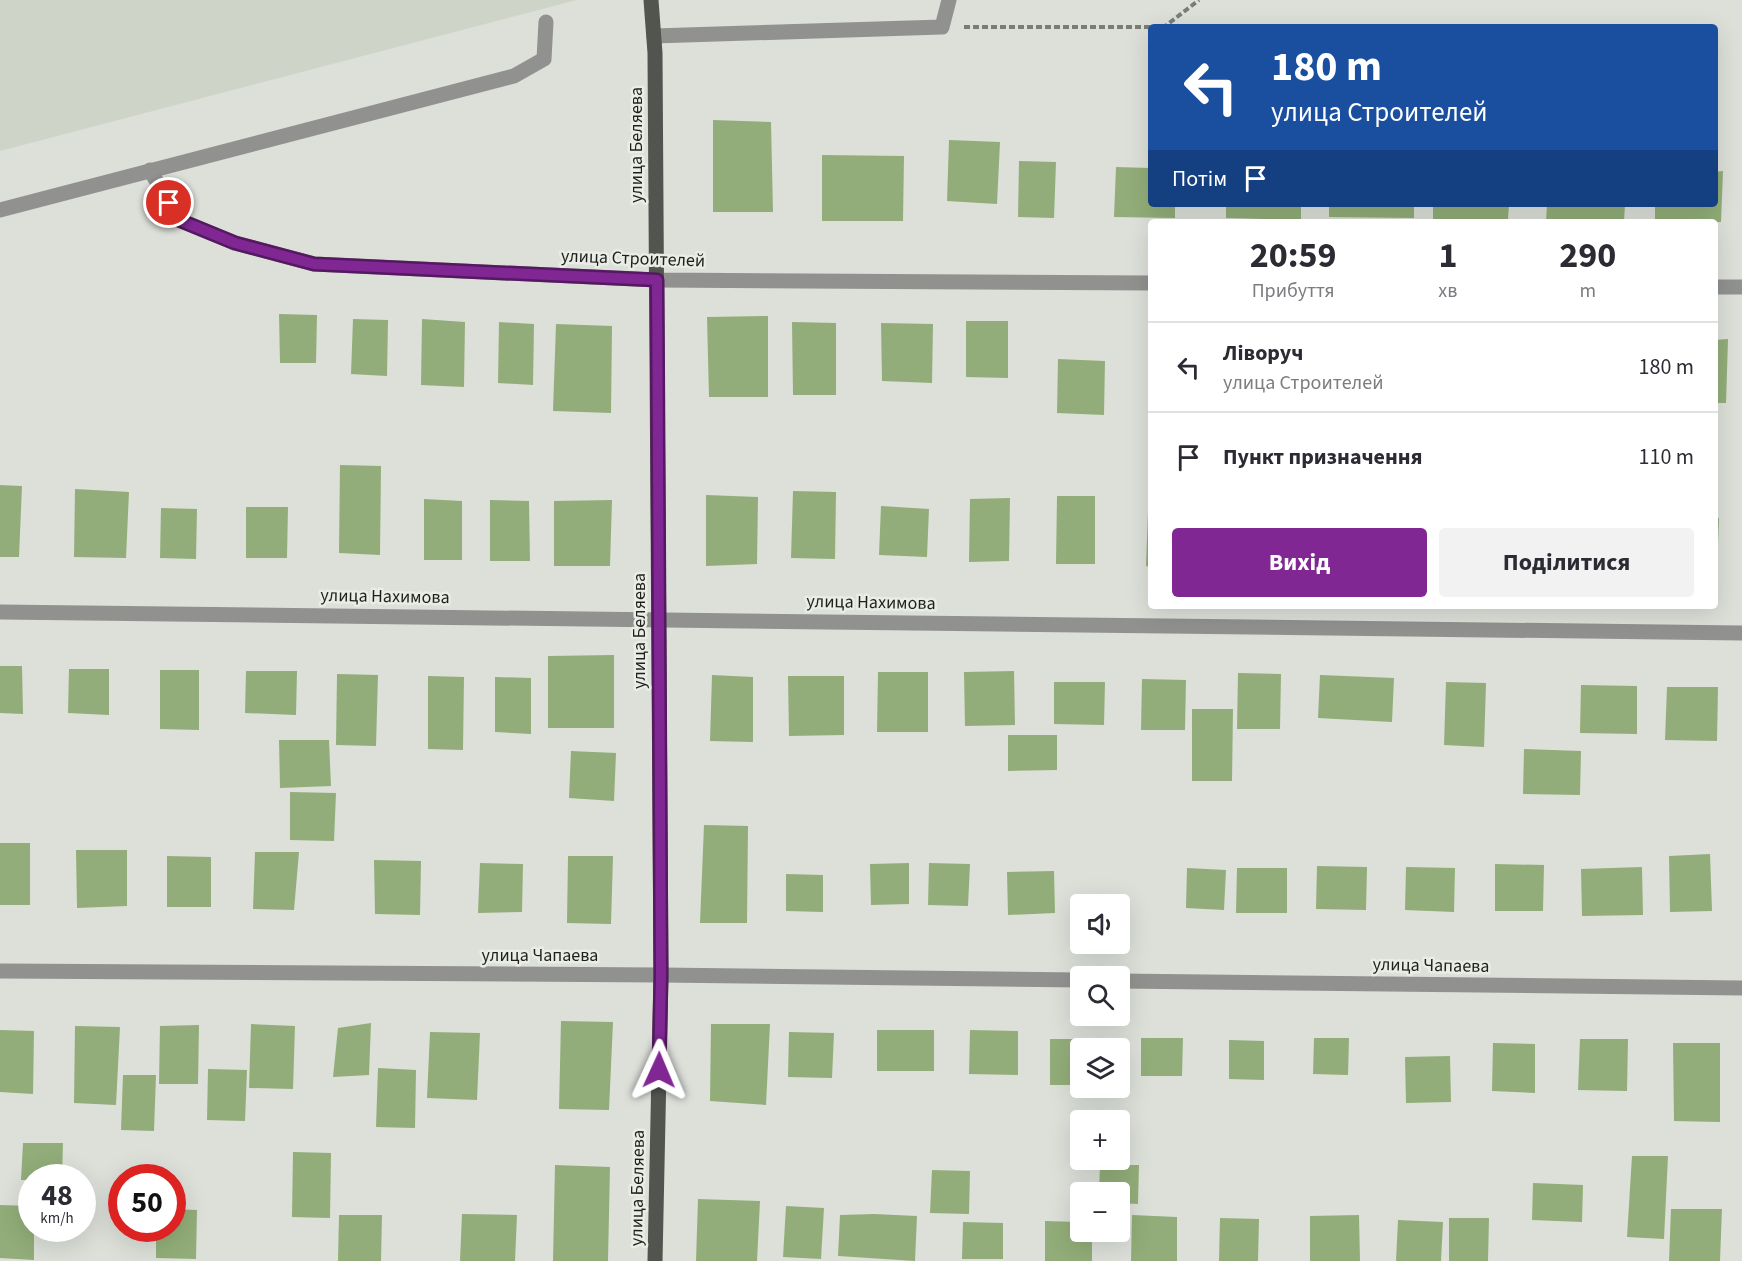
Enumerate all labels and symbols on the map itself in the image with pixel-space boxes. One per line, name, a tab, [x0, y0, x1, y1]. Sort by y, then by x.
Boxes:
street label: улица Беляева	[624, 87, 649, 203]
pin	[143, 177, 194, 228]
street label: улица Строителей	[560, 243, 706, 274]
street label: улица Беляева	[627, 573, 652, 689]
street label: улица Нахимова	[320, 583, 450, 610]
street label: улица Нахимова	[806, 589, 936, 616]
street label: улица Чапаева	[482, 943, 598, 968]
street label: улица Чапаева	[1372, 952, 1490, 979]
position arrow	[627, 1038, 691, 1102]
street label: улица Беляева	[624, 1130, 651, 1246]
speed limit sign: 50	[108, 1164, 186, 1242]

